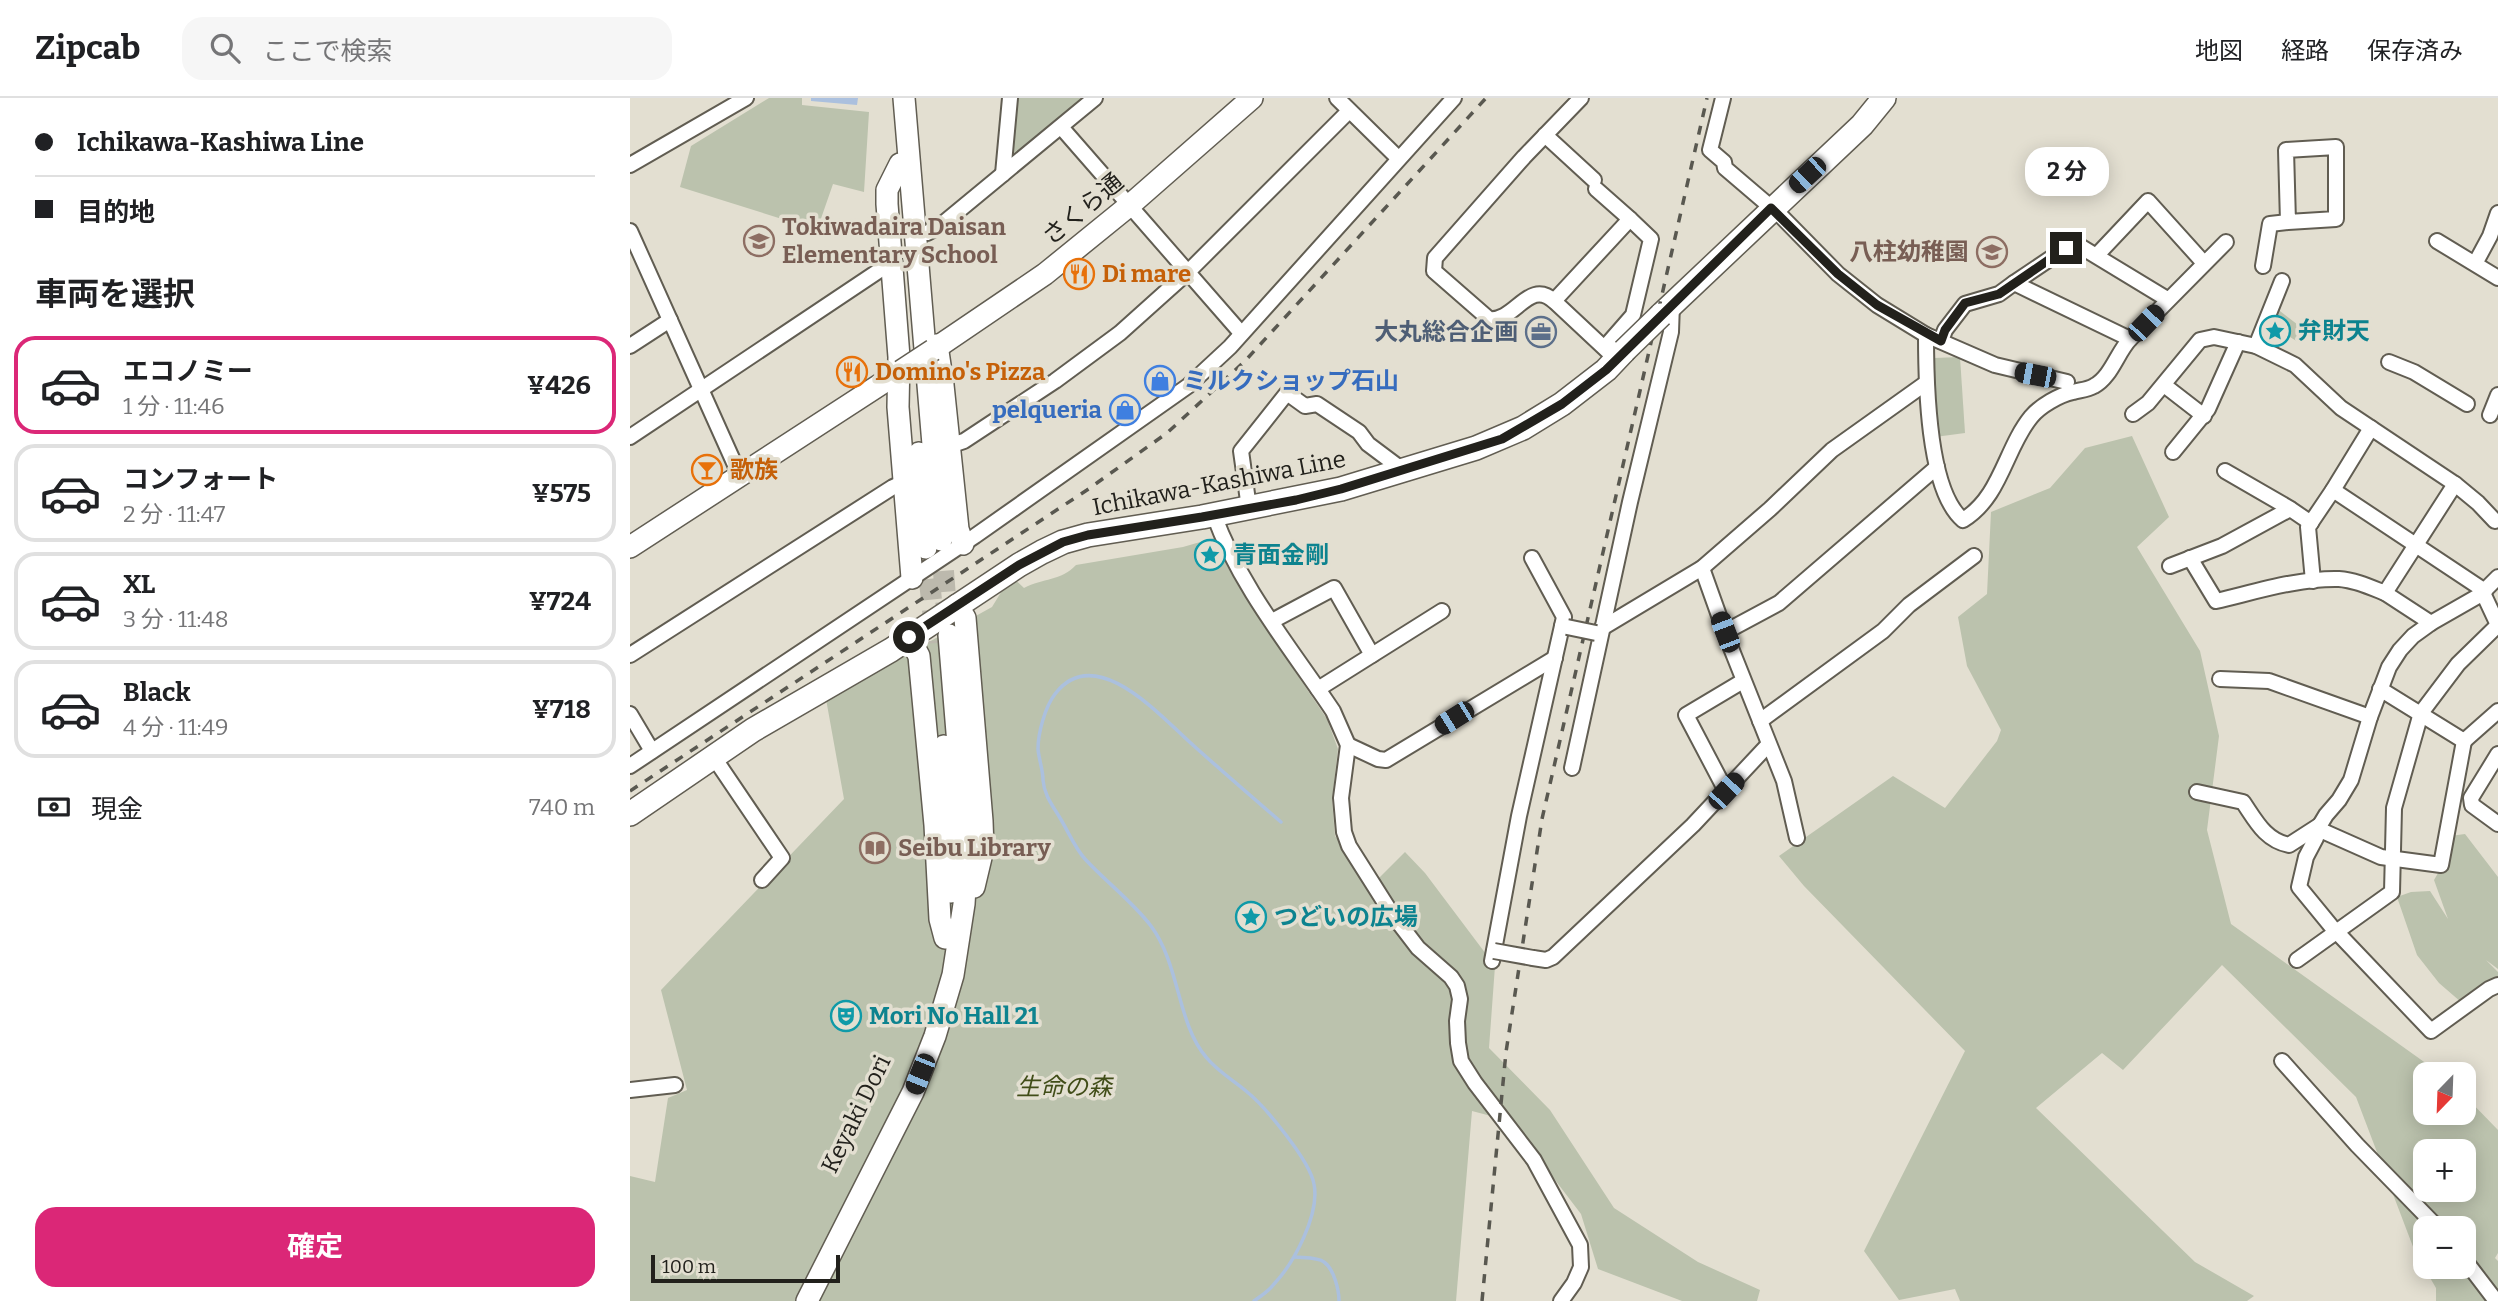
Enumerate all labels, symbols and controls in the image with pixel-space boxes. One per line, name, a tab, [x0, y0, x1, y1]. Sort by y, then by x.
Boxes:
search box	[182, 17, 672, 80]
text: Zipcab	[35, 28, 140, 68]
icon: search	[206, 29, 244, 67]
text: ここで検索	[262, 36, 392, 67]
text: 地図	[2195, 37, 2243, 65]
text: 経路	[2281, 37, 2329, 65]
text: 保存済み	[2367, 37, 2463, 65]
text: Ichikawa-Kashiwa Line	[77, 127, 364, 158]
callout: 2 分	[2024, 146, 2108, 195]
car	[1785, 153, 1830, 197]
text: 2 分	[2047, 157, 2087, 185]
street label: さくら通	[1037, 167, 1129, 251]
text: 目的地	[77, 197, 155, 228]
place label: Tokiwadaira Daisan Elementary School	[782, 213, 1007, 269]
school or university icon: Tokiwadaira Daisan Elementary School	[742, 224, 776, 258]
route end	[2050, 232, 2082, 264]
school or university icon: 八柱幼稚園	[1975, 235, 2009, 269]
place label: 八柱幼稚園	[1849, 238, 1969, 266]
restaurant icon: Di mare	[1062, 257, 1096, 291]
place label: Di mare	[1102, 260, 1191, 288]
text: 車両を選択	[35, 275, 195, 313]
car	[2124, 301, 2169, 345]
place icon: 弁財天	[2258, 314, 2292, 348]
office icon: 大丸総合企画	[1524, 315, 1558, 349]
place label: 弁財天	[2298, 317, 2370, 345]
place label: 大丸総合企画	[1374, 318, 1518, 346]
icon: car	[39, 354, 102, 417]
restaurant icon: Domino's Pizza	[835, 355, 869, 389]
text: エコノミー	[123, 356, 253, 387]
place label: Domino's Pizza	[875, 358, 1046, 386]
car	[2013, 361, 2058, 389]
shop icon: ミルクショップ石山	[1143, 364, 1177, 398]
place label: ミルクショップ石山	[1183, 367, 1399, 395]
text: ¥426	[527, 370, 591, 401]
text: 1 分 · 11:46	[123, 392, 224, 420]
shop icon: pelqueria	[1108, 393, 1142, 427]
place label: pelqueria	[992, 396, 1103, 424]
street label: Ichikawa-Kashiwa Line	[1090, 445, 1348, 521]
bar icon: 歌族	[690, 453, 724, 487]
place label: 歌族	[730, 456, 778, 484]
icon: car	[39, 462, 102, 525]
text: コンフォート	[123, 464, 278, 495]
text: ¥575	[532, 478, 591, 509]
text: 2 分 · 11:47	[123, 500, 225, 528]
place icon: 青面金剛	[1193, 538, 1227, 572]
place label: 青面金剛	[1233, 541, 1329, 569]
text: XL	[123, 569, 155, 600]
icon: car	[39, 570, 102, 633]
text: ¥724	[529, 586, 591, 617]
text: 3 分 · 11:48	[123, 605, 229, 633]
car	[1708, 609, 1743, 655]
route start	[893, 621, 925, 653]
text: Black	[123, 677, 191, 708]
icon: car	[39, 678, 102, 741]
text: ¥718	[532, 694, 591, 725]
car	[1431, 698, 1478, 738]
text: 4 分 · 11:49	[123, 713, 229, 741]
car	[1704, 768, 1749, 814]
icon: cash	[35, 788, 73, 826]
text: 740 m	[529, 793, 595, 821]
text: 現金	[91, 794, 143, 825]
library icon: Seibu Library	[858, 831, 892, 865]
place label: Seibu Library	[898, 834, 1051, 862]
place icon: つどいの広場	[1234, 900, 1268, 934]
place label: つどいの広場	[1274, 903, 1418, 931]
theatre icon: Mori No Hall 21	[829, 999, 863, 1033]
place label: Mori No Hall 21	[869, 1002, 1039, 1030]
street label: Keyaki Dori	[815, 1051, 897, 1177]
car	[903, 1051, 938, 1097]
north arrow	[2413, 1062, 2476, 1125]
map controls	[2413, 1062, 2476, 1279]
park label: 生命の森	[1016, 1073, 1114, 1101]
button: +	[2413, 1139, 2476, 1202]
button: 確定	[35, 1207, 595, 1287]
button: −	[2413, 1216, 2476, 1279]
scale bar	[651, 1252, 840, 1284]
text: 100 m	[662, 1255, 716, 1278]

